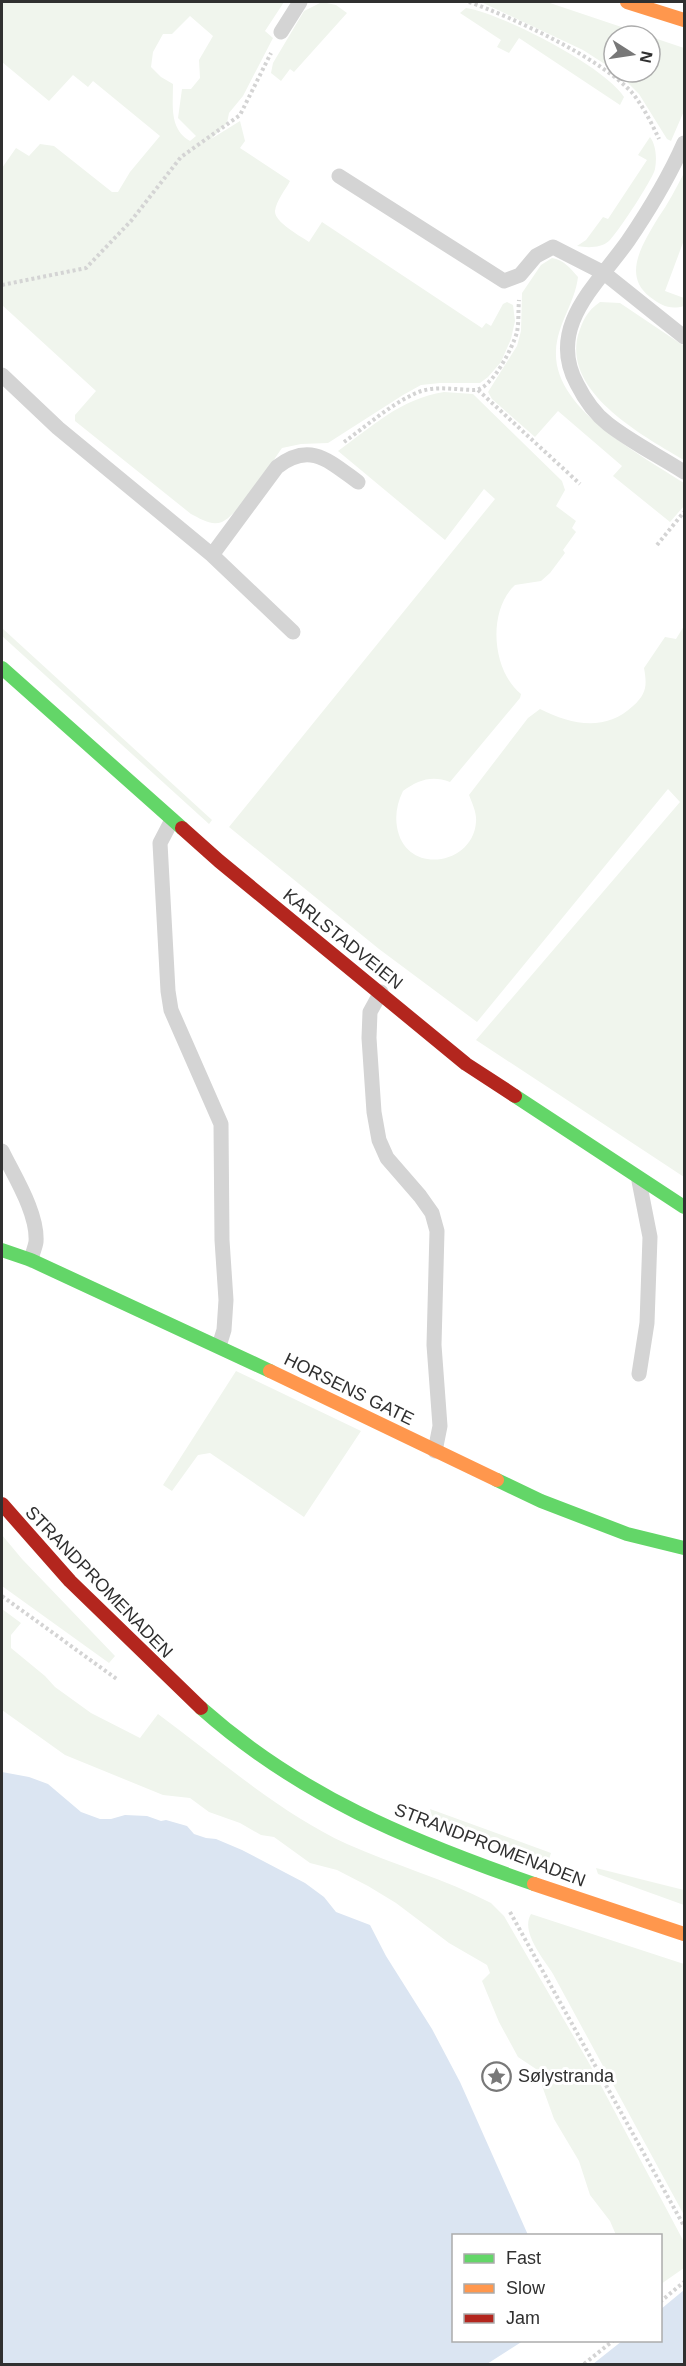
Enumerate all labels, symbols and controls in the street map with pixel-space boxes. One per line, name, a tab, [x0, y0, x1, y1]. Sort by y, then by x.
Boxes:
north arrow	[602, 24, 662, 84]
text: N	[637, 50, 656, 64]
street label: KARLSTADVEIEN	[279, 885, 407, 993]
street label: HORSENS GATE	[281, 1349, 417, 1429]
street label: STRANDPROMENADEN	[21, 1502, 177, 1662]
street label: STRANDPROMENADEN	[392, 1799, 588, 1891]
place icon: Sølystranda	[481, 2060, 513, 2092]
place label: Sølystranda	[518, 2066, 615, 2086]
legend	[452, 2234, 662, 2342]
text: Fast	[506, 2248, 541, 2268]
text: Slow	[506, 2278, 546, 2298]
text: Jam	[506, 2308, 540, 2328]

